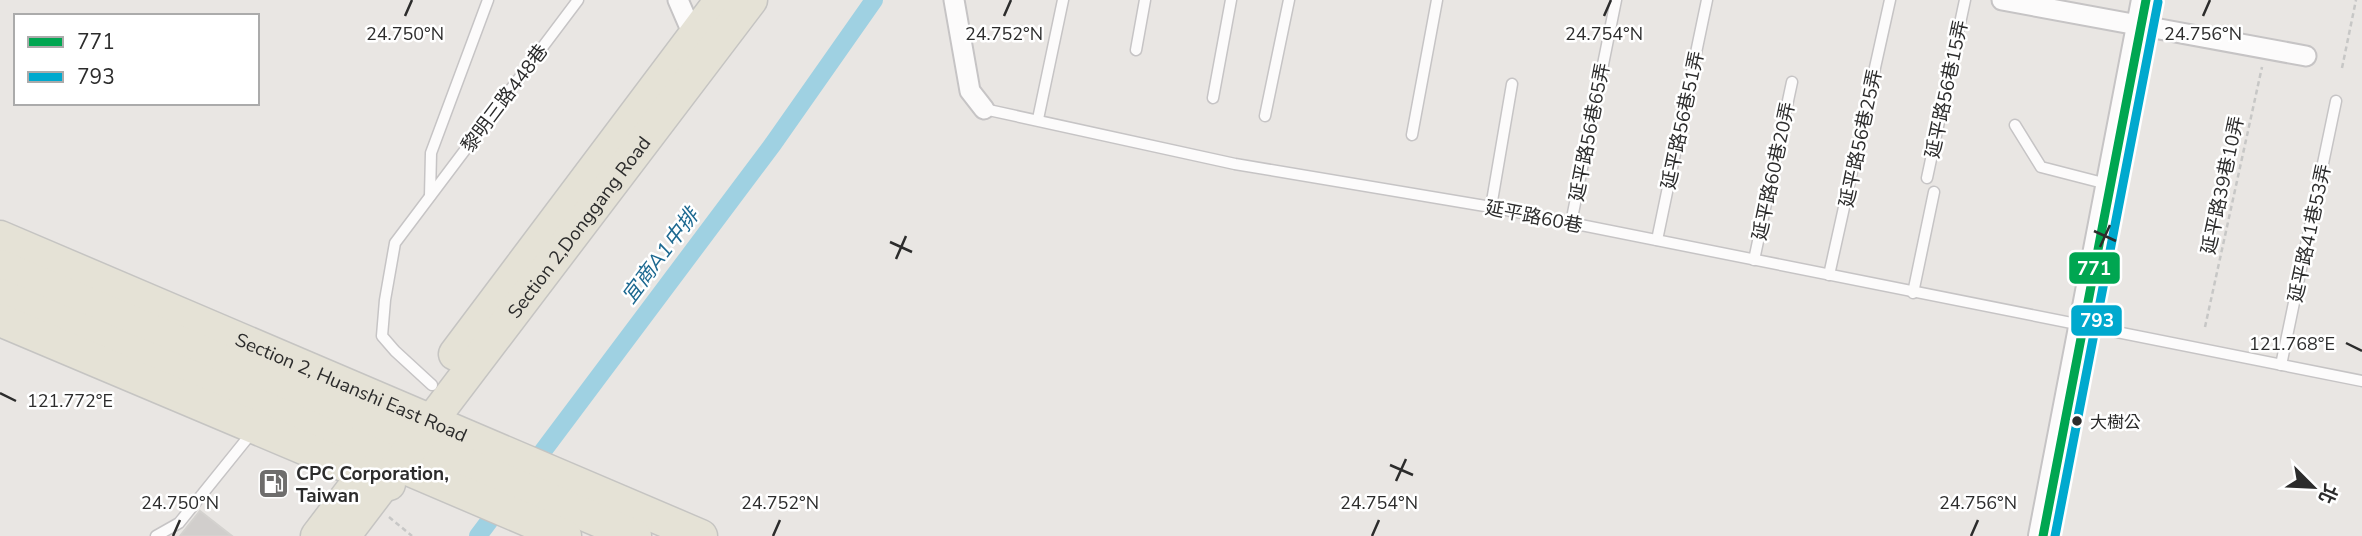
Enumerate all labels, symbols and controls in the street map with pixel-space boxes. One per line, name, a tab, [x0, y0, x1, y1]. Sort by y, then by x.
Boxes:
legend	[14, 14, 259, 105]
street label: 延平路56巷15弄	[1920, 18, 1974, 161]
text: 24.750°N	[366, 22, 444, 46]
text: 24.752°N	[965, 22, 1043, 46]
text: 24.754°N	[1565, 22, 1643, 46]
text: 24.756°N	[2164, 22, 2242, 46]
text: 771	[77, 28, 115, 56]
street label: 黎明三路448巷	[456, 39, 554, 158]
street label: 延平路56巷51弄	[1656, 49, 1710, 192]
street label: 延平路56巷65弄	[1564, 61, 1616, 204]
text: 793	[77, 63, 115, 91]
street label: 延平路56巷25弄	[1834, 67, 1888, 210]
street label: 延平路60巷20弄	[1747, 100, 1801, 243]
street label: 延平路39巷10弄	[2196, 114, 2250, 257]
street label: Section 2,Donggang Road	[502, 131, 657, 324]
street label: 延平路41巷53弄	[2283, 162, 2337, 305]
street label: 延平路60巷	[1483, 195, 1585, 239]
water label: 宜商A1中排	[615, 200, 707, 309]
line badge: 771	[2068, 251, 2121, 285]
text: 771	[2077, 256, 2111, 282]
line badge: 793	[2070, 304, 2123, 337]
text: 793	[2080, 308, 2114, 334]
street label: Section 2, Huanshi East Road	[231, 327, 471, 449]
text: 121.768°E	[2249, 332, 2335, 356]
text: 121.772°E	[27, 389, 113, 413]
place label: 大樹公	[2090, 411, 2141, 434]
marker: 大樹公	[2070, 414, 2084, 428]
north arrow	[2278, 452, 2348, 522]
place label: CPC Corporation, Taiwan	[296, 461, 449, 509]
fuel station icon: CPC Corporation, Taiwan	[256, 467, 290, 501]
text: 北	[2312, 480, 2343, 507]
text: 24.750°N	[141, 491, 219, 515]
text: 24.752°N	[741, 491, 819, 515]
text: 24.754°N	[1340, 491, 1418, 515]
text: 24.756°N	[1939, 491, 2017, 515]

